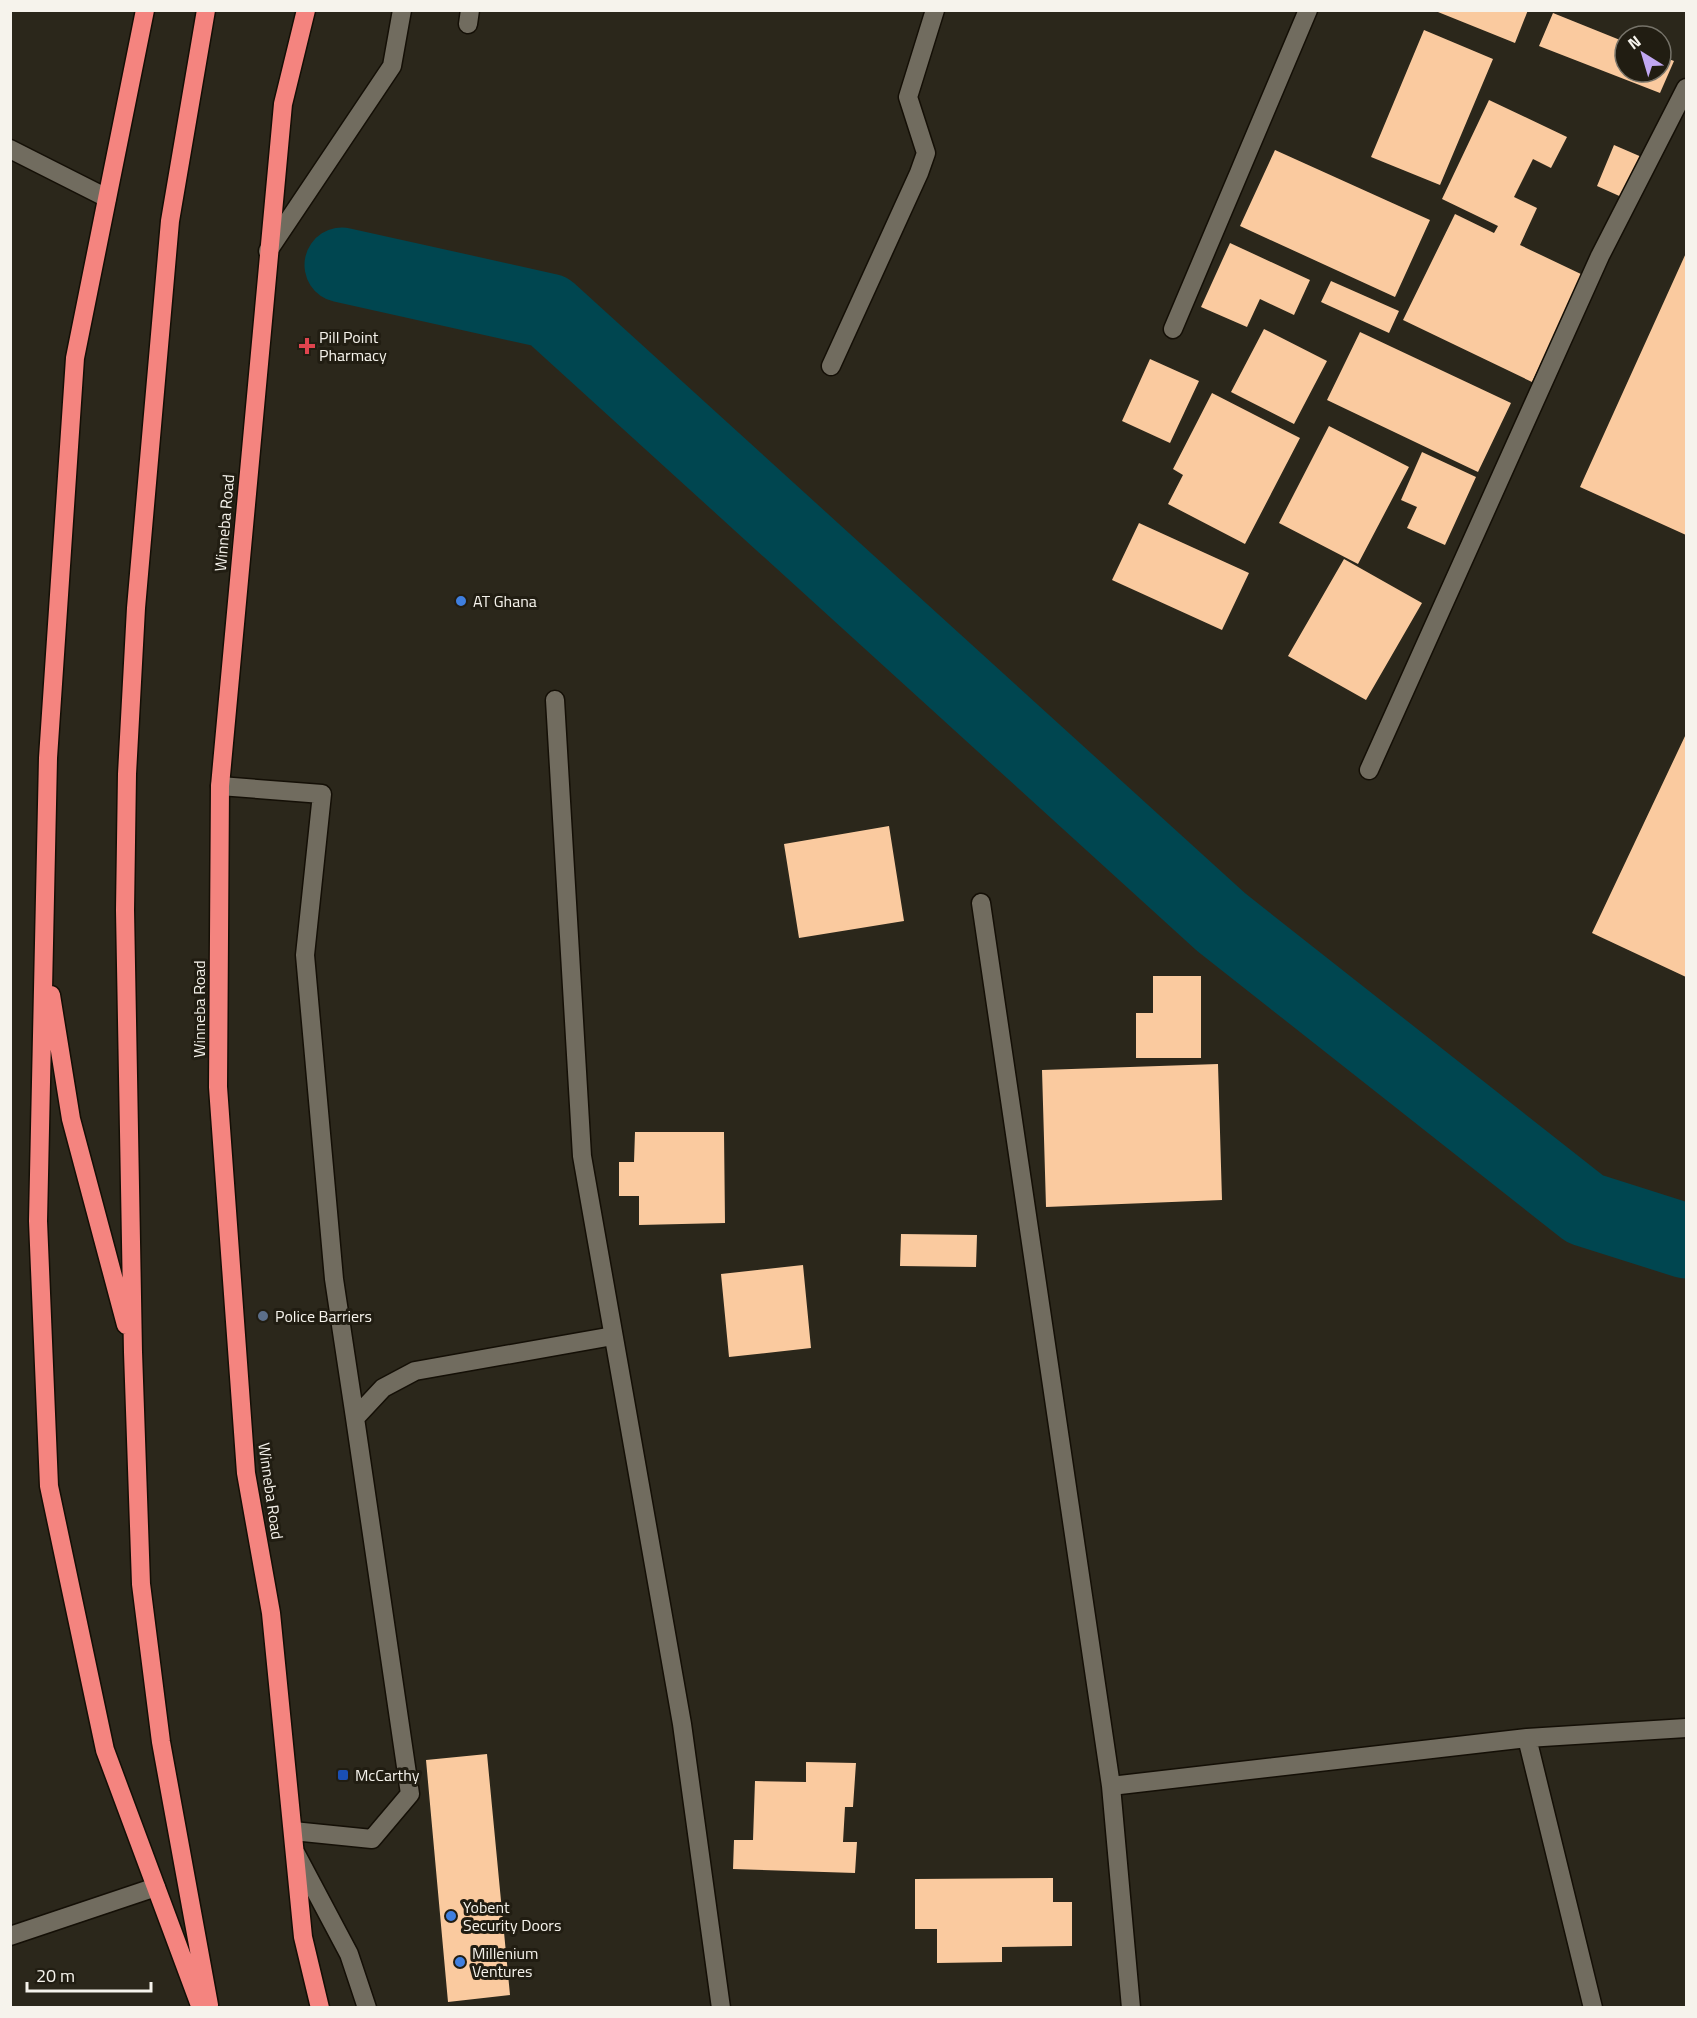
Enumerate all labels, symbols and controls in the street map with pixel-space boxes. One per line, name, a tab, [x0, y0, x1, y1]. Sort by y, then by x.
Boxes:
north arrow	[1613, 24, 1673, 84]
text: N	[1622, 29, 1646, 55]
place label: Pill Point Pharmacy	[319, 325, 387, 367]
marker: Pill Point Pharmacy	[300, 339, 314, 353]
street label: Winneba Road	[208, 473, 240, 573]
place label: AT Ghana	[473, 589, 537, 613]
marker: AT Ghana	[454, 594, 468, 608]
street label: Winneba Road	[187, 960, 211, 1058]
place label: Police Barriers	[275, 1304, 372, 1328]
marker: Police Barriers	[256, 1309, 270, 1323]
street label: Winneba Road	[252, 1441, 290, 1541]
place label: McCarthy	[355, 1763, 420, 1787]
marker: McCarthy	[336, 1768, 350, 1782]
place label: Yobent Security Doors	[463, 1895, 561, 1937]
marker: Yobent Security Doors	[444, 1909, 458, 1923]
place label: Millenium Ventures	[472, 1941, 538, 1983]
scale bar	[27, 1955, 152, 1993]
marker: Millenium Ventures	[453, 1955, 467, 1969]
text: 20 m	[36, 1962, 75, 1989]

